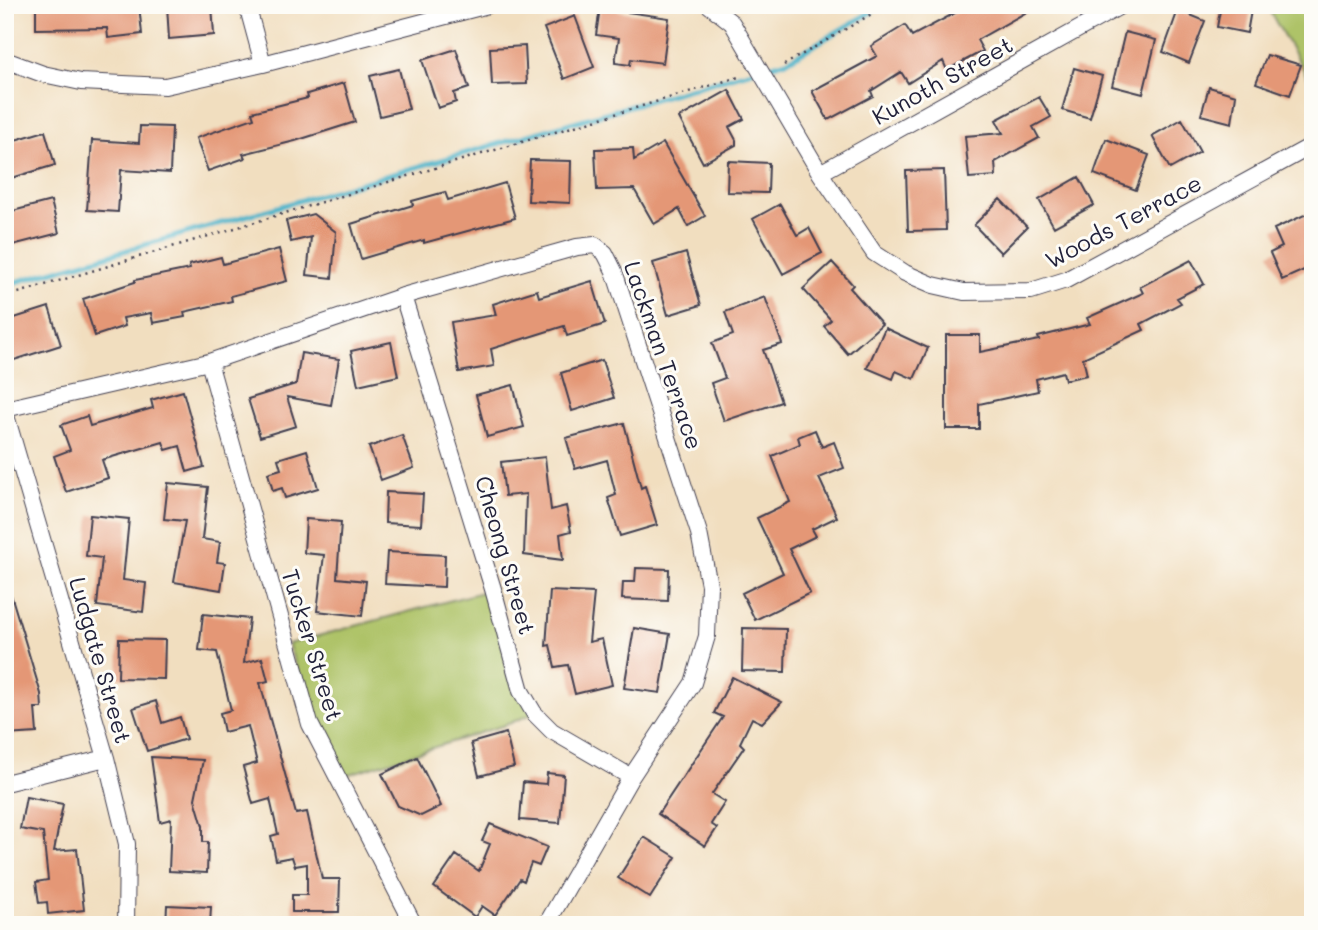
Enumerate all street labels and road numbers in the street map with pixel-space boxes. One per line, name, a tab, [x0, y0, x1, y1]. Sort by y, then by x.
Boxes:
street label: Kunoth Street	[866, 29, 1018, 131]
street label: Woods Terrace	[1040, 167, 1206, 275]
street label: Lackman Terrace	[618, 257, 710, 453]
street label: Cheong Street	[469, 472, 543, 638]
street label: Tucker Street	[276, 565, 350, 725]
street label: Ludgate Street	[63, 573, 139, 747]

